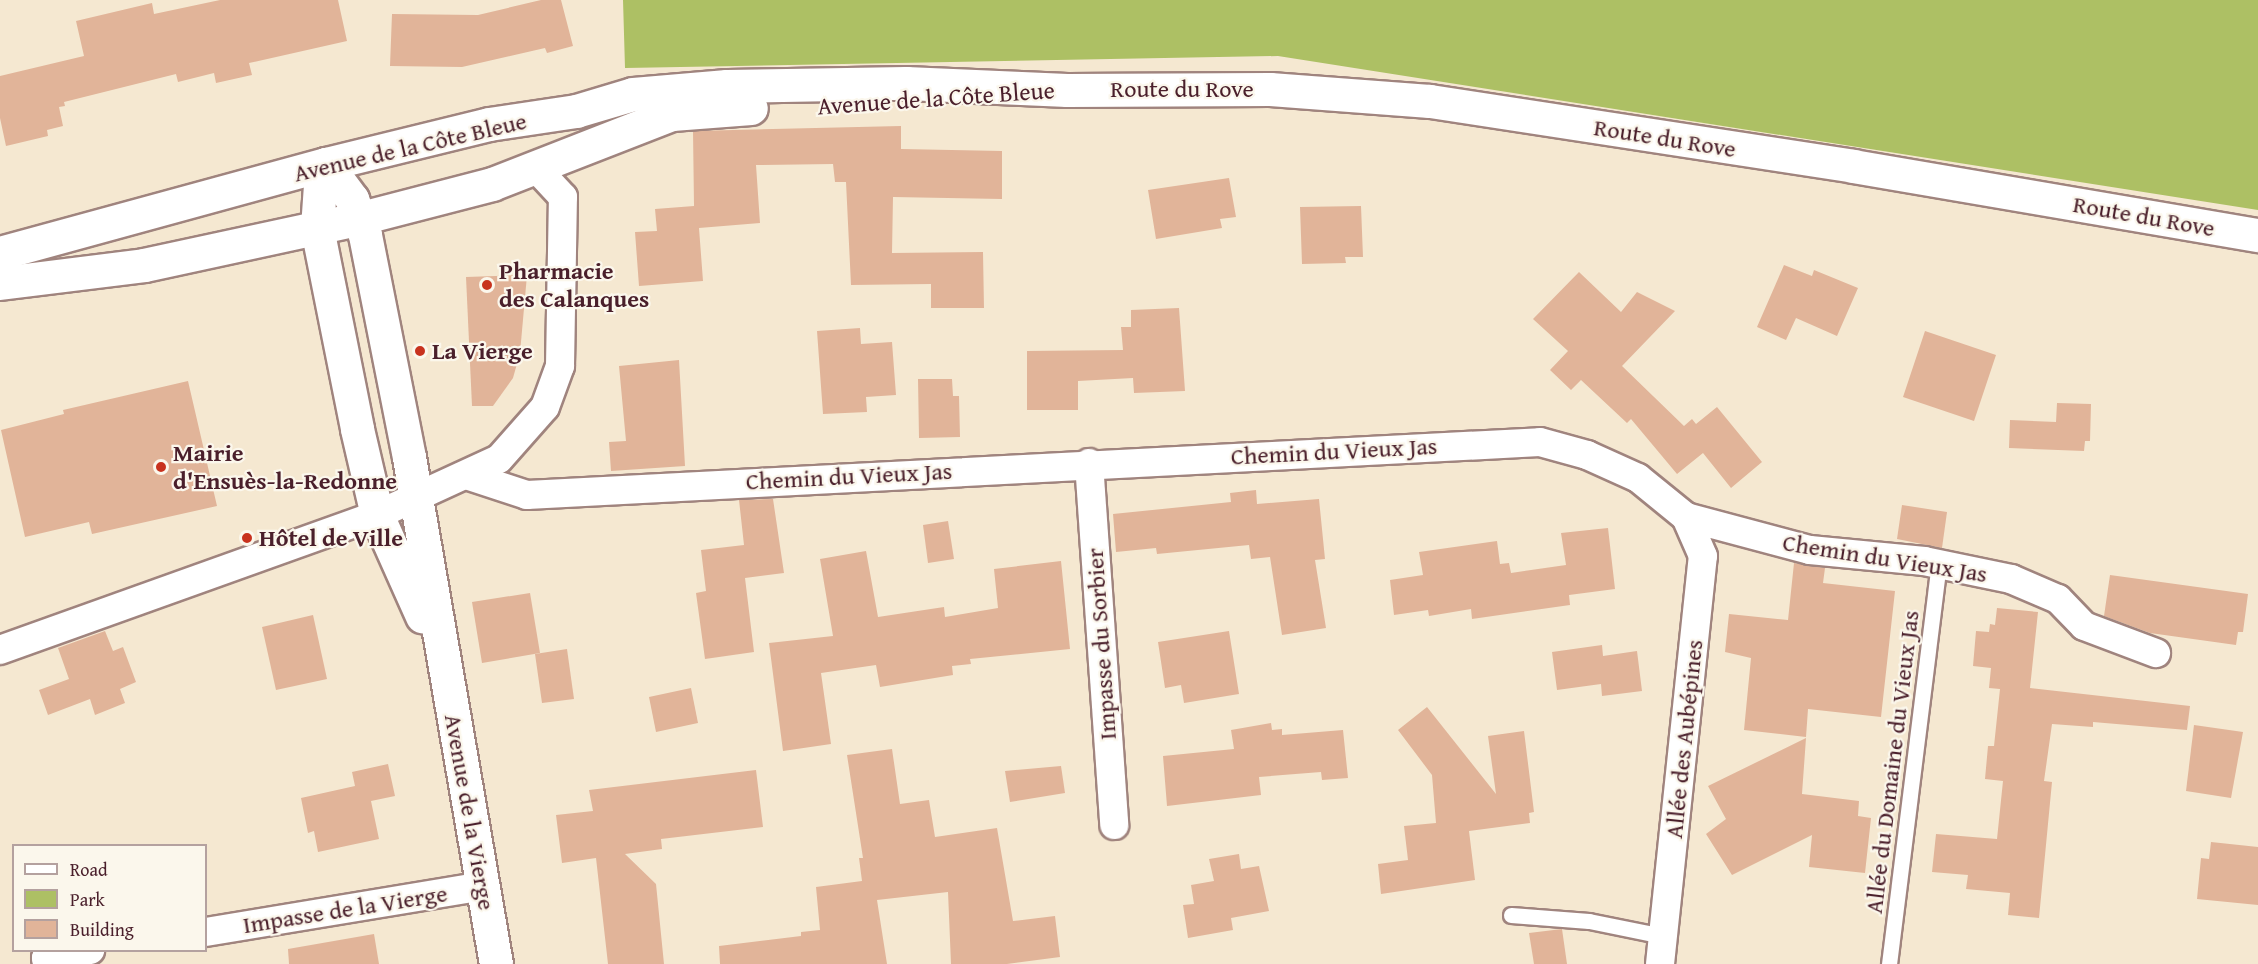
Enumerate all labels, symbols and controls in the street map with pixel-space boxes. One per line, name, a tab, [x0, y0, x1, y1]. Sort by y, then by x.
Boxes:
street label: Avenue de la Côte Bleue	[816, 75, 1056, 121]
street label: Route du Rove	[1110, 75, 1254, 103]
street label: Avenue de la Côte Bleue	[291, 106, 529, 188]
street label: Route du Rove	[1592, 113, 1738, 163]
street label: Route du Rove	[2071, 189, 2217, 243]
place label: Pharmacie des Calanques	[499, 257, 649, 313]
marker: Pharmacie des Calanques	[480, 278, 494, 292]
place label: La Vierge	[432, 337, 533, 365]
marker: La Vierge	[413, 344, 427, 358]
street label: Chemin du Vieux Jas	[1230, 431, 1438, 471]
place label: Mairie d'Ensuès-la-Redonne	[173, 439, 397, 495]
street label: Chemin du Vieux Jas	[745, 456, 953, 496]
marker: Mairie d'Ensuès-la-Redonne	[154, 460, 168, 474]
place label: Hôtel de Ville	[259, 524, 403, 552]
street label: Chemin du Vieux Jas	[1781, 528, 1989, 588]
marker: Hôtel de Ville	[240, 531, 254, 545]
street label: Impasse du Sorbier	[1080, 547, 1122, 741]
street label: Allée du Domaine du Vieux Jas	[1859, 609, 1925, 915]
street label: Allée des Aubépines	[1659, 638, 1709, 840]
street label: Avenue de la Vierge	[439, 712, 501, 912]
legend	[12, 844, 207, 952]
text: Road	[70, 856, 108, 883]
street label: Impasse de la Vierge	[241, 879, 449, 939]
text: Park	[70, 886, 105, 913]
text: Building	[70, 916, 134, 943]

